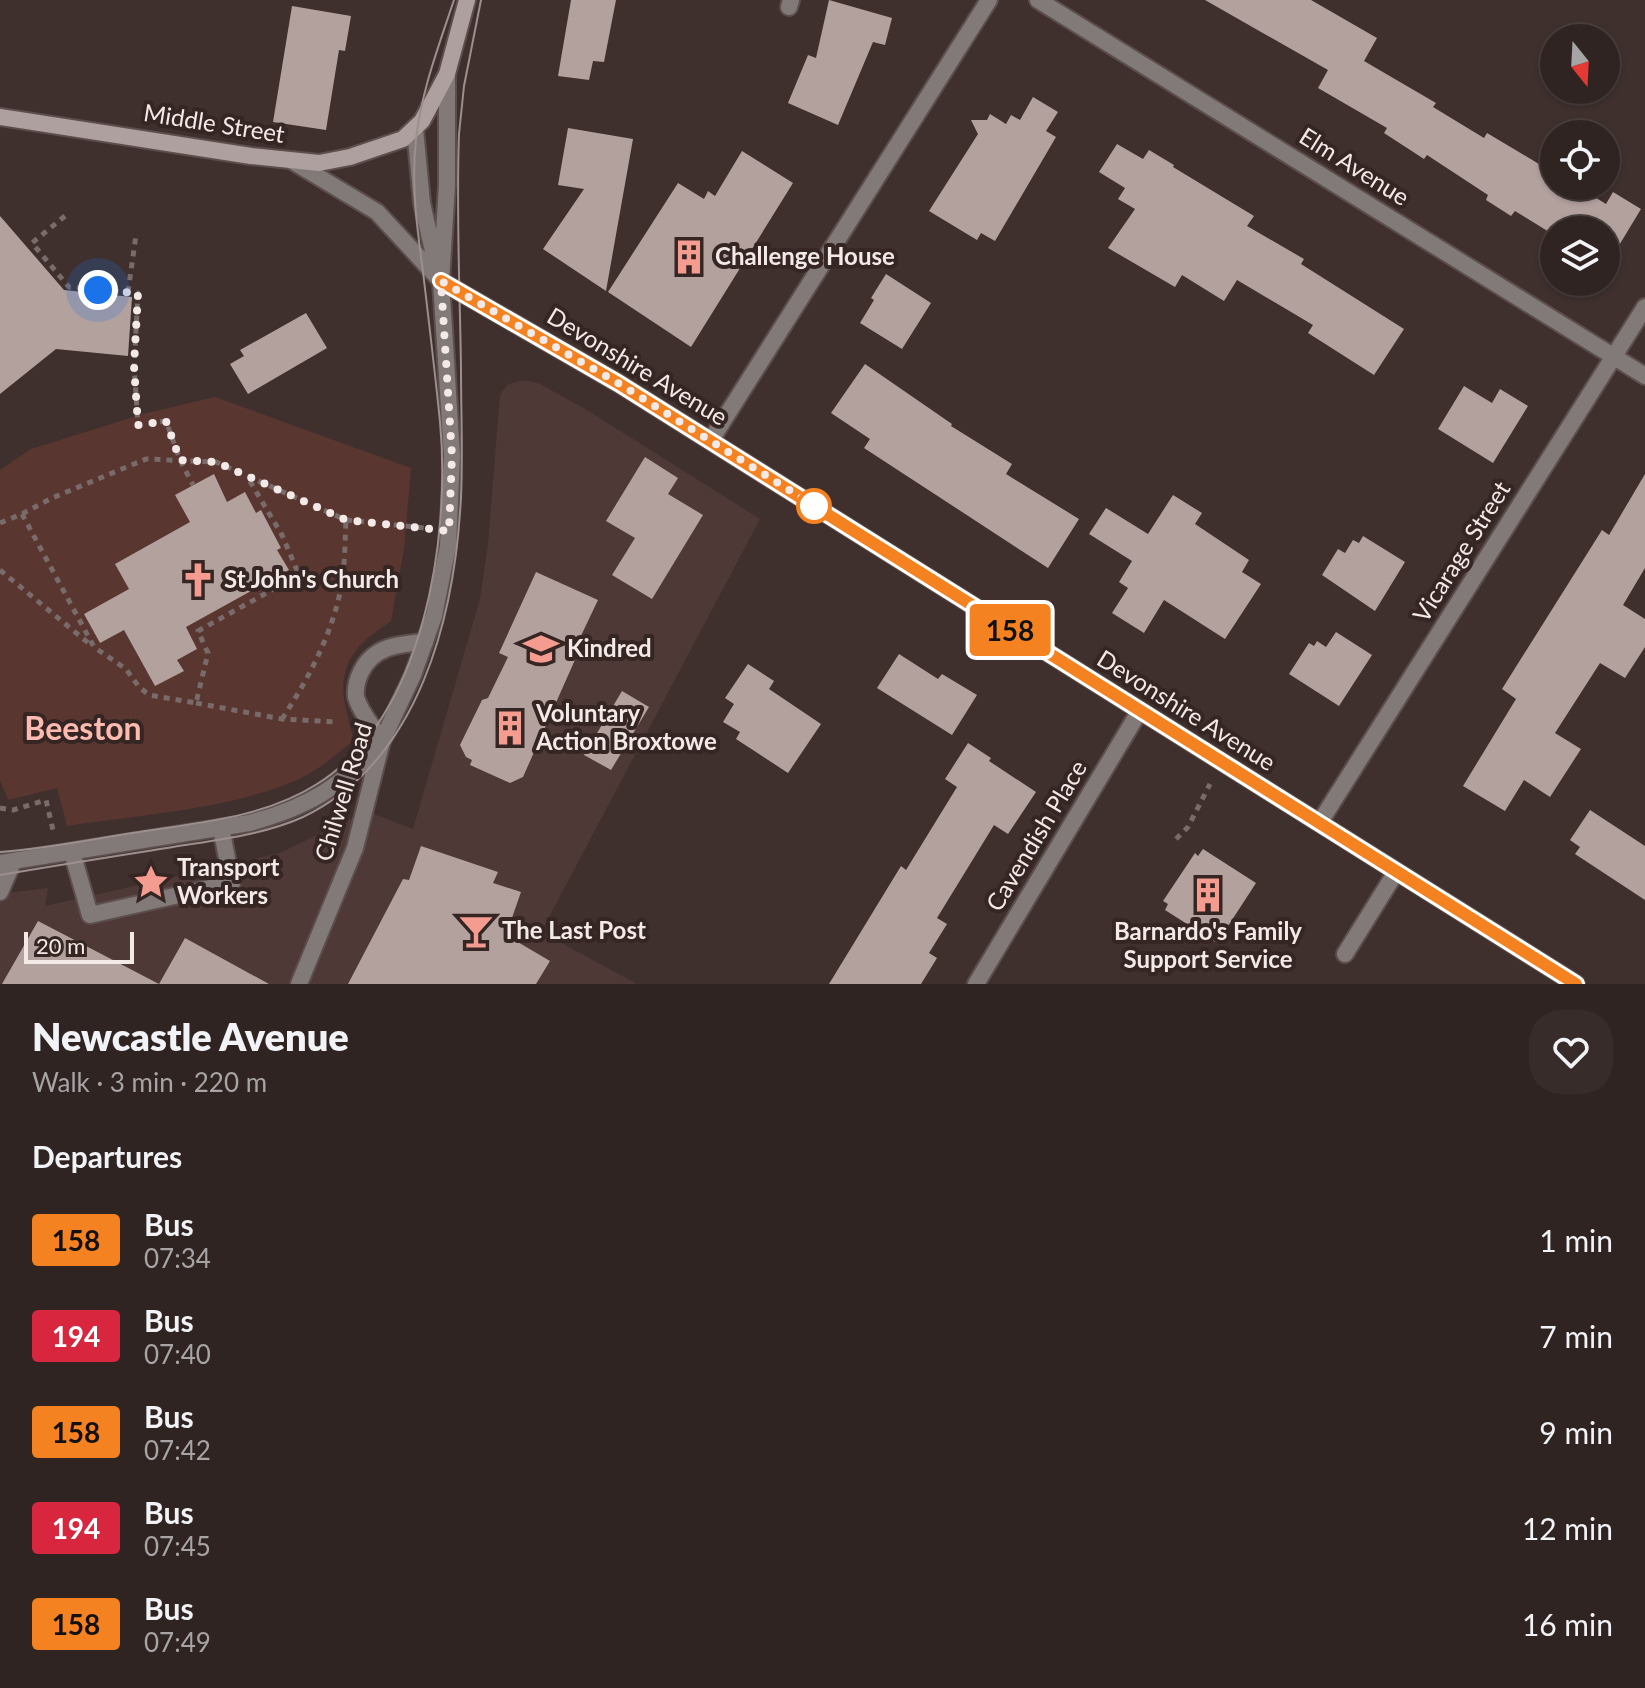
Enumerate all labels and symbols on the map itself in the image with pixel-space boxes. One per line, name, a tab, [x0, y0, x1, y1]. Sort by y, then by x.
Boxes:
north arrow	[1540, 24, 1620, 104]
street label: Middle Street	[142, 97, 287, 148]
street label: Elm Avenue	[1295, 121, 1415, 211]
building icon: Challenge House	[670, 238, 708, 276]
place label: Challenge House	[715, 241, 895, 270]
your location	[78, 270, 118, 310]
street label: Devonshire Avenue	[543, 301, 733, 431]
street label: Vicarage Street	[1406, 475, 1516, 627]
unlabelled marker	[797, 489, 831, 523]
church icon: St John's Church	[179, 561, 217, 599]
place label: St John's Church	[224, 564, 399, 593]
line badge: 158	[964, 604, 1056, 656]
school or university icon: Kindred	[522, 630, 560, 668]
place label: Kindred	[567, 633, 652, 662]
street label: Devonshire Avenue	[1092, 643, 1281, 776]
place label: Voluntary Action Broxtowe	[535, 698, 717, 755]
district label: Beeston	[24, 708, 142, 747]
building icon: Voluntary Action Broxtowe	[491, 709, 529, 747]
street label: Chilwell Road	[308, 719, 377, 864]
street label: Cavendish Place	[979, 755, 1092, 916]
place label: Transport Workers	[177, 852, 279, 909]
place icon: Transport Workers	[132, 863, 170, 901]
building icon: Barnardo's Family Support Service	[1189, 876, 1227, 914]
bar icon: The Last Post	[457, 912, 495, 950]
place label: The Last Post	[502, 915, 646, 944]
place label: Barnardo's Family Support Service	[1114, 916, 1302, 973]
scale bar	[24, 928, 134, 964]

